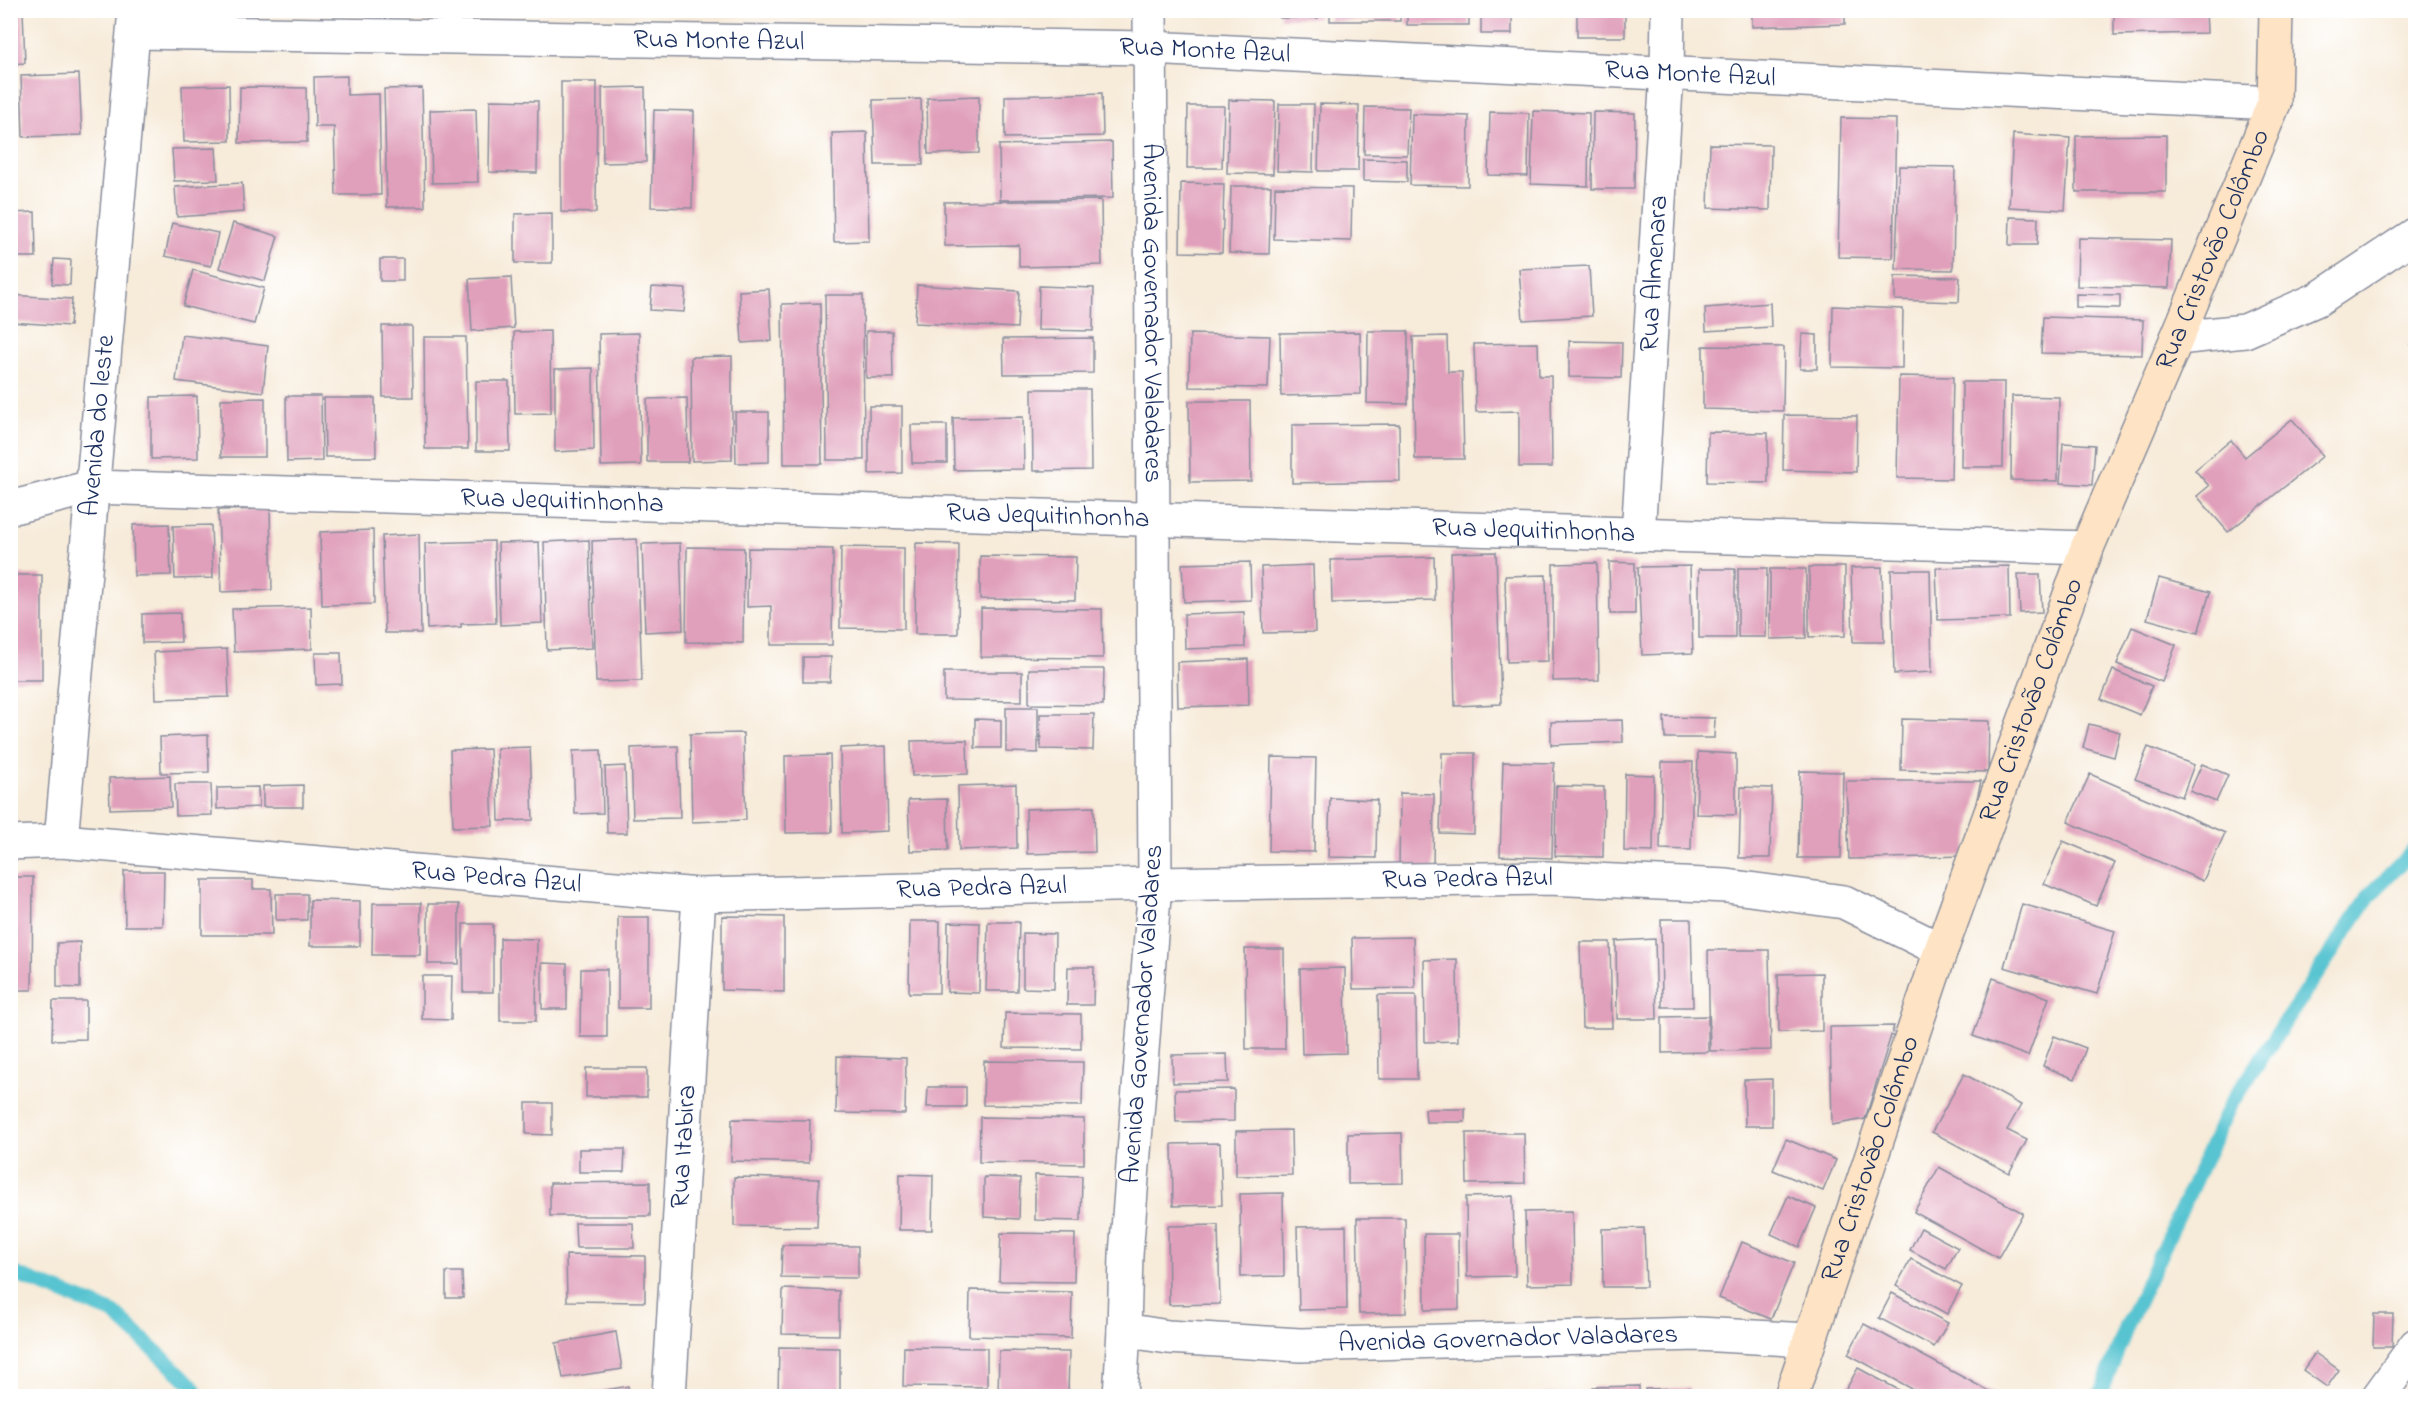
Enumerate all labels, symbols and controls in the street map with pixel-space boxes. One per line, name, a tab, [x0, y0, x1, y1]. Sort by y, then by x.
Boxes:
street label: Rua Monte Azul	[633, 20, 805, 62]
street label: Rua Monte Azul	[1119, 28, 1291, 74]
street label: Rua Monte Azul	[1604, 51, 1777, 98]
street label: Rua Cristovão Colômbo	[2146, 124, 2280, 376]
street label: Avenida Governador Valadares	[1131, 143, 1172, 483]
street label: Rua Almenara	[1630, 194, 1679, 353]
street label: Avenida do leste	[70, 332, 126, 518]
street label: Rua Jequitinhonha	[460, 479, 664, 524]
street label: Rua Jequitinhonha	[946, 494, 1150, 539]
street label: Rua Jequitinhonha	[1431, 508, 1636, 554]
street label: Rua Cristovão Colômbo	[1969, 573, 2094, 828]
street label: Avenida Governador Valadares	[1112, 843, 1174, 1185]
street label: Rua Pedra Azul	[410, 851, 583, 904]
street label: Rua Pedra Azul	[1382, 858, 1554, 900]
street label: Rua Pedra Azul	[896, 867, 1067, 910]
street label: Rua Cristovão Colômbo	[1811, 1031, 1930, 1287]
street label: Rua Itabira	[661, 1083, 707, 1209]
street label: Avenida Governador Valadares	[1337, 1315, 1678, 1363]

